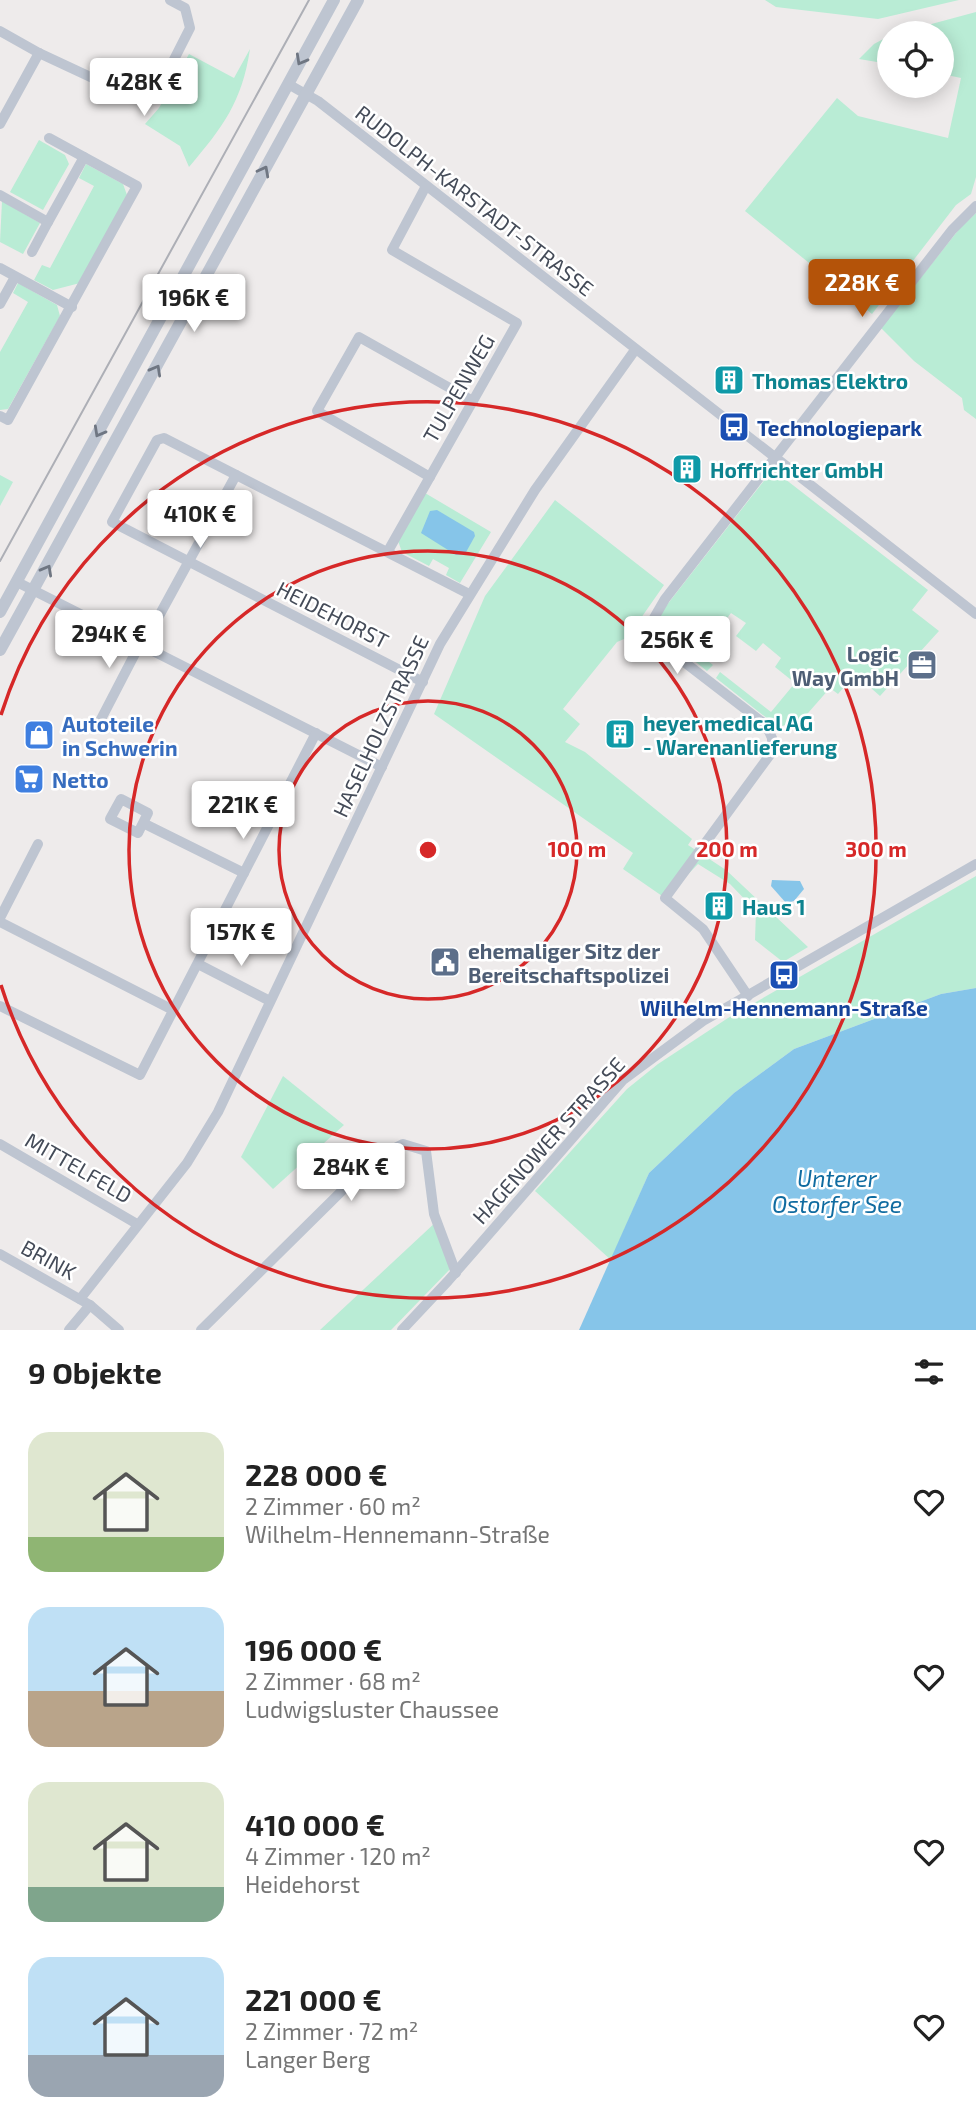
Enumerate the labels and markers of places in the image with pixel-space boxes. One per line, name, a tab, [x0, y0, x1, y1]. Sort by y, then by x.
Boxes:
pin: 428K €	[87, 58, 201, 118]
pin: 228K €	[805, 260, 919, 319]
pin: 196K €	[137, 274, 251, 334]
building icon: Thomas Elektro	[712, 363, 746, 397]
place label: Thomas Elektro	[752, 368, 908, 393]
bus stop icon: Technologiepark	[717, 410, 751, 444]
place label: Technologiepark	[757, 415, 922, 440]
building icon: Hoffrichter GmbH	[670, 452, 704, 486]
place label: Hoffrichter GmbH	[710, 457, 883, 482]
pin: 410K €	[143, 490, 257, 550]
pin: 294K €	[52, 610, 166, 670]
pin: 256K €	[620, 616, 734, 676]
place label: Logic Way GmbH	[792, 641, 899, 691]
office icon: Logic Way GmbH	[905, 648, 939, 682]
place label: heyer medical AG - Warenanlieferung	[643, 710, 837, 759]
place label: Autoteile in Schwerin	[62, 711, 178, 760]
building icon: heyer medical AG - Warenanlieferung	[603, 717, 637, 751]
shop icon: Autoteile in Schwerin	[22, 718, 56, 752]
supermarket icon: Netto	[12, 762, 46, 796]
place label: Netto	[52, 767, 109, 792]
pin: 221K €	[186, 782, 300, 841]
centre of rings	[416, 838, 440, 862]
building icon: Haus 1	[702, 889, 736, 923]
place label: Haus 1	[742, 894, 806, 919]
pin: 157K €	[184, 908, 298, 968]
place label: ehemaliger Sitz der Bereitschaftspolizei	[468, 938, 669, 987]
public building icon: ehemaliger Sitz der Bereitschaftspolizei	[428, 945, 462, 979]
bus stop icon: Wilhelm-Hennemann-Straße	[767, 958, 801, 992]
place label: Wilhelm-Hennemann-Straße	[640, 995, 928, 1020]
pin: 284K €	[294, 1144, 408, 1203]

